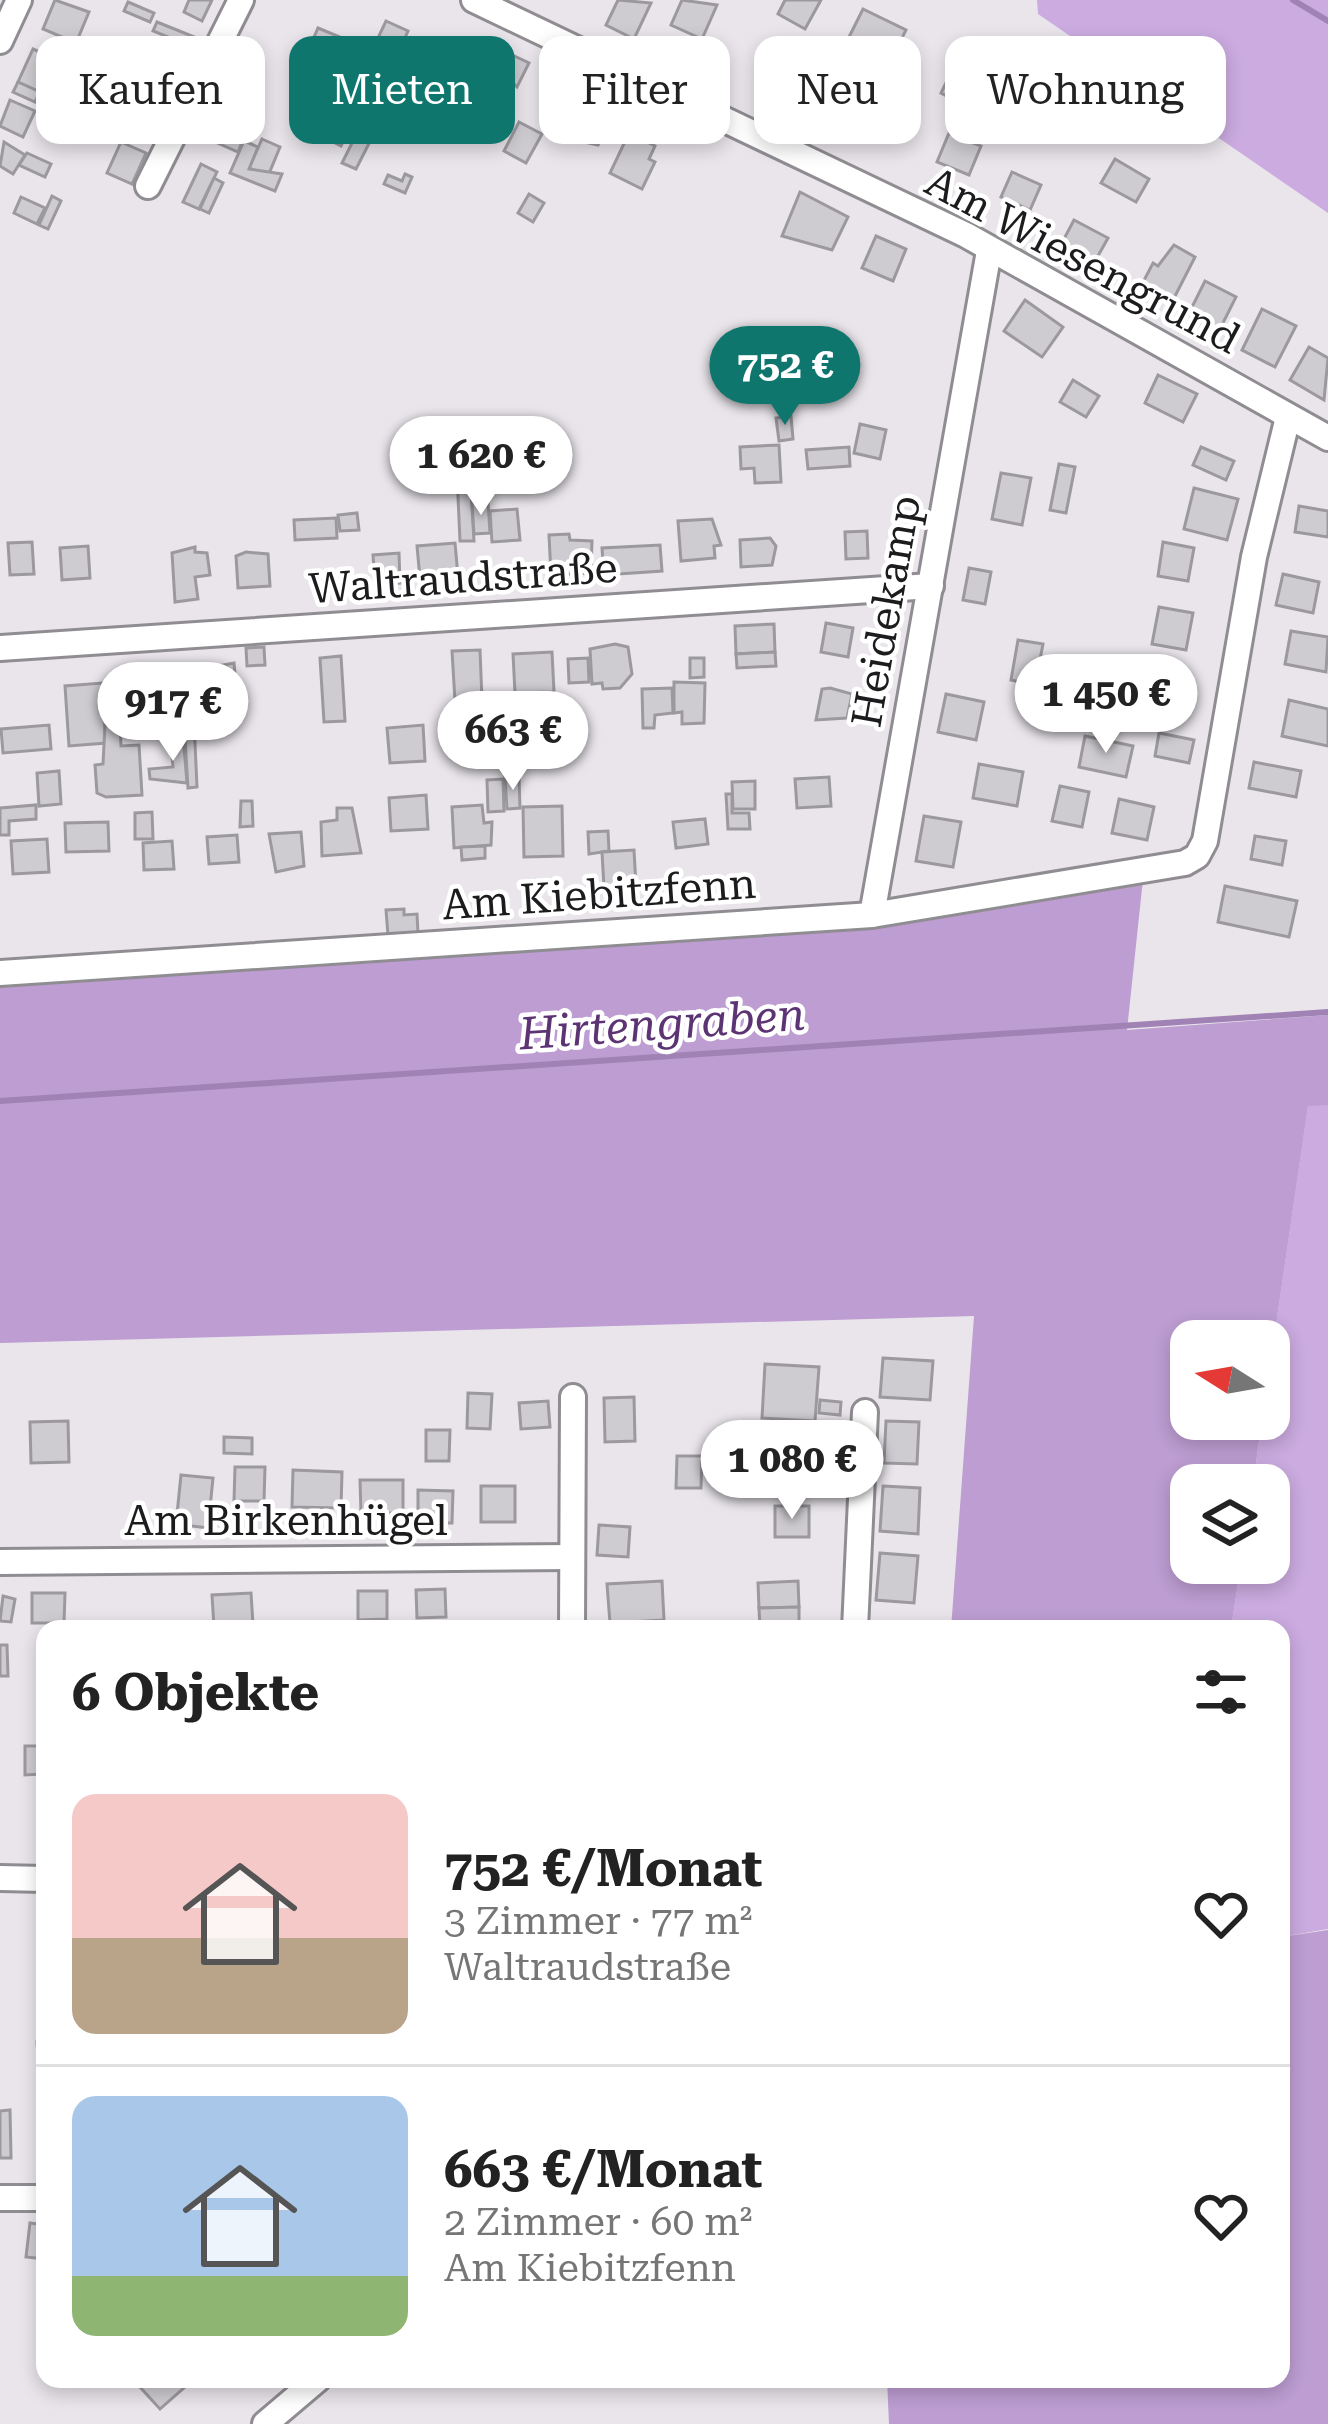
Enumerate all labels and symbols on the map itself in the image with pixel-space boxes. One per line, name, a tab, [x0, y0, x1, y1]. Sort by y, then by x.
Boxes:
street label: Am Wiesengrund	[918, 157, 1248, 363]
pin: 752 €	[701, 326, 869, 428]
pin: 1 620 €	[370, 416, 592, 518]
street label: Heidekamp	[842, 491, 930, 731]
street label: Waltraudstraße	[307, 543, 619, 613]
pin: 1 450 €	[995, 654, 1217, 756]
pin: 917 €	[89, 662, 257, 764]
pin: 663 €	[429, 691, 597, 793]
street label: Am Kiebitzfenn	[440, 859, 758, 929]
water label: Hirtengraben	[516, 988, 807, 1060]
north arrow	[1170, 1320, 1290, 1440]
pin: 1 080 €	[681, 1420, 903, 1522]
street label: Am Birkenhügel	[124, 1496, 448, 1545]

